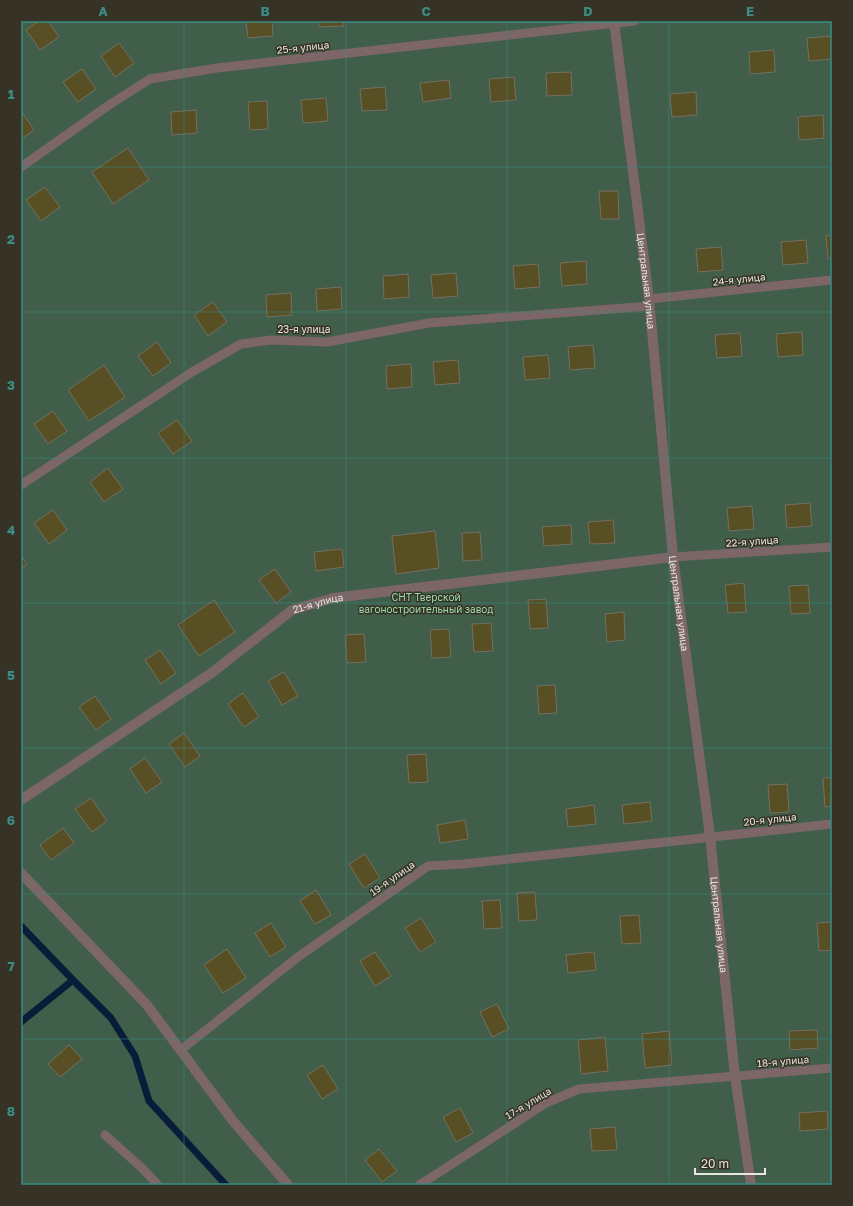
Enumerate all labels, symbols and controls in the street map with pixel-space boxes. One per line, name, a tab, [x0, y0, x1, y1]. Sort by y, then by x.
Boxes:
text: A	[98, 3, 108, 19]
text: B	[260, 3, 270, 19]
text: C	[421, 3, 431, 19]
text: D	[583, 3, 593, 19]
text: E	[746, 3, 754, 19]
street label: 25-я улица	[276, 38, 330, 56]
text: 1	[8, 86, 15, 102]
text: 2	[7, 231, 15, 247]
street label: Центральная улица	[635, 232, 658, 330]
street label: 24-я улица	[712, 270, 766, 288]
street label: 23-я улица	[278, 323, 330, 335]
text: 3	[7, 377, 15, 393]
text: 4	[7, 522, 15, 538]
street label: 22-я улица	[725, 533, 779, 549]
street label: Центральная улица	[667, 555, 691, 652]
street label: 21-я улица	[291, 591, 344, 616]
park label: СНТ Тверской вагоностроительный завод	[359, 591, 493, 615]
text: 5	[7, 667, 15, 683]
street label: 20-я улица	[743, 810, 797, 828]
text: 6	[7, 812, 15, 828]
street label: 19-я улица	[367, 858, 417, 898]
street label: Центральная улица	[708, 876, 730, 973]
text: 7	[7, 958, 15, 974]
street label: 18-я улица	[756, 1053, 810, 1069]
street label: 17-я улица	[503, 1085, 553, 1121]
text: 8	[7, 1103, 15, 1119]
scale bar	[695, 1150, 765, 1176]
text: 20 m	[701, 1156, 729, 1171]

